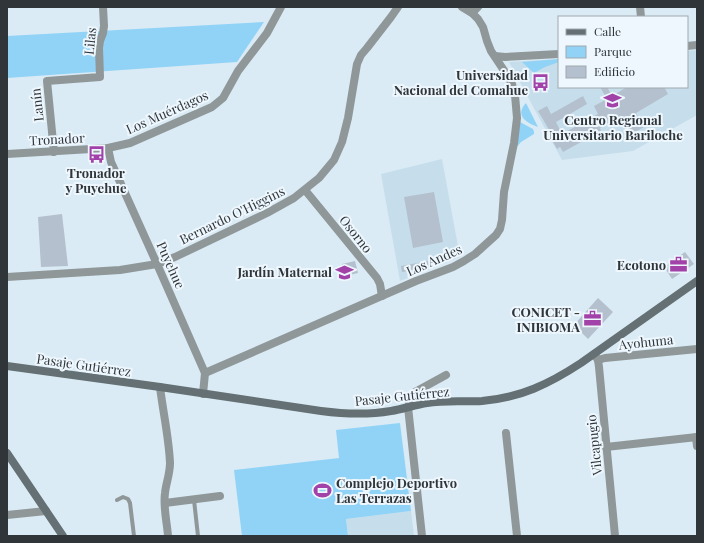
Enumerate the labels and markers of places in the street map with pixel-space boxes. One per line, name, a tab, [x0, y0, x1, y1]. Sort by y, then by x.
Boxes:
place label: Universidad Nacional del Comahue	[394, 66, 528, 98]
bus stop icon: Universidad Nacional del Comahue	[531, 72, 551, 92]
school or university icon: Centro Regional Universitario Bariloche	[603, 91, 623, 111]
place label: Centro Regional Universitario Bariloche	[543, 111, 683, 143]
bus stop icon: Tronador y Puyehue	[86, 144, 106, 164]
place label: Tronador y Puyehue	[64, 164, 127, 196]
office icon: Ecotono	[669, 255, 689, 275]
place label: Ecotono	[617, 256, 666, 273]
school or university icon: Jardín Maternal	[335, 262, 355, 282]
place label: Jardín Maternal	[236, 263, 332, 280]
place label: CONICET - INIBIOMA	[511, 303, 580, 335]
office icon: CONICET - INIBIOMA	[583, 309, 603, 329]
place label: Complejo Deportivo Las Terrazas	[336, 474, 457, 506]
sports icon: Complejo Deportivo Las Terrazas	[313, 480, 333, 500]

